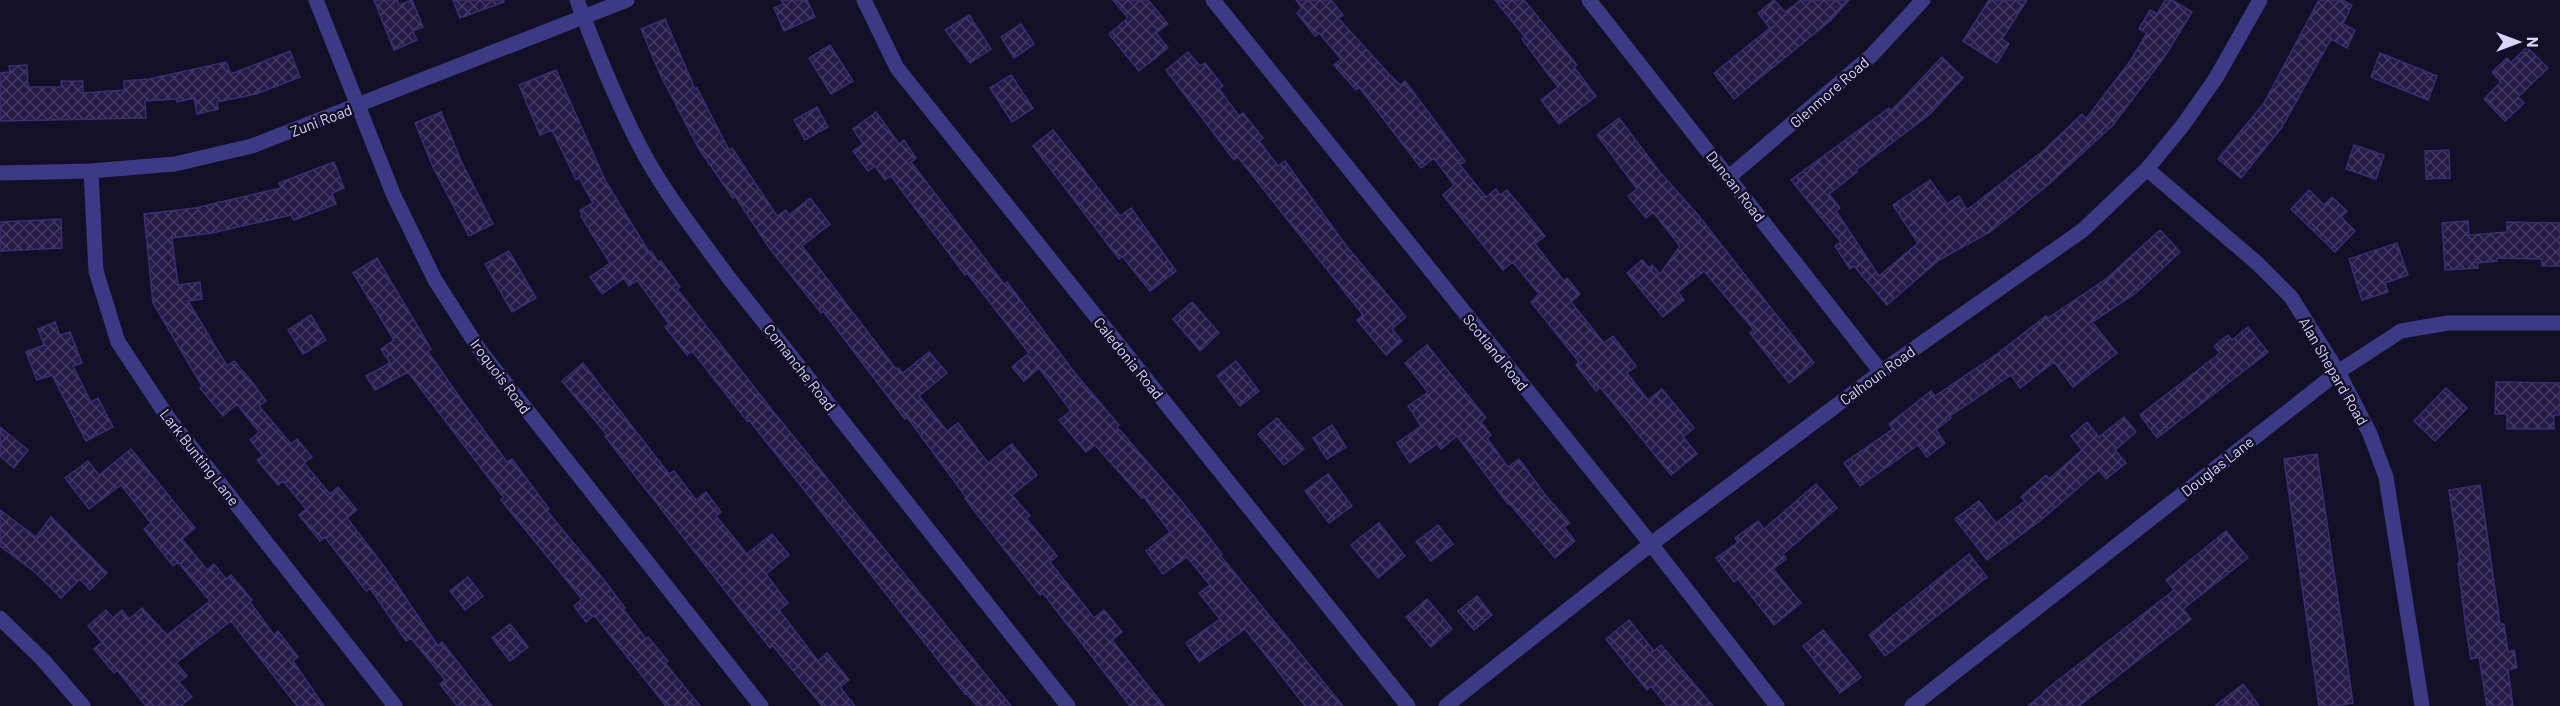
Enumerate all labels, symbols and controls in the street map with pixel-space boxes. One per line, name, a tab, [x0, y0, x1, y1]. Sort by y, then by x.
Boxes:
north arrow	[2488, 12, 2548, 72]
text: N	[2524, 37, 2543, 47]
street label: Glenmore Road	[1786, 53, 1872, 131]
street label: Zuni Road	[288, 100, 354, 140]
street label: Duncan Road	[1703, 147, 1769, 225]
street label: Scotland Road	[1460, 310, 1532, 394]
street label: Caledonia Road	[1090, 313, 1168, 403]
street label: Alan Shepard Road	[2296, 314, 2372, 428]
street label: Comanche Road	[761, 320, 839, 414]
street label: Iroquois Road	[467, 335, 535, 417]
street label: Calhoun Road	[1836, 342, 1918, 408]
street label: Lark Bunting Lane	[157, 405, 243, 509]
street label: Douglas Lane	[2177, 432, 2257, 500]

